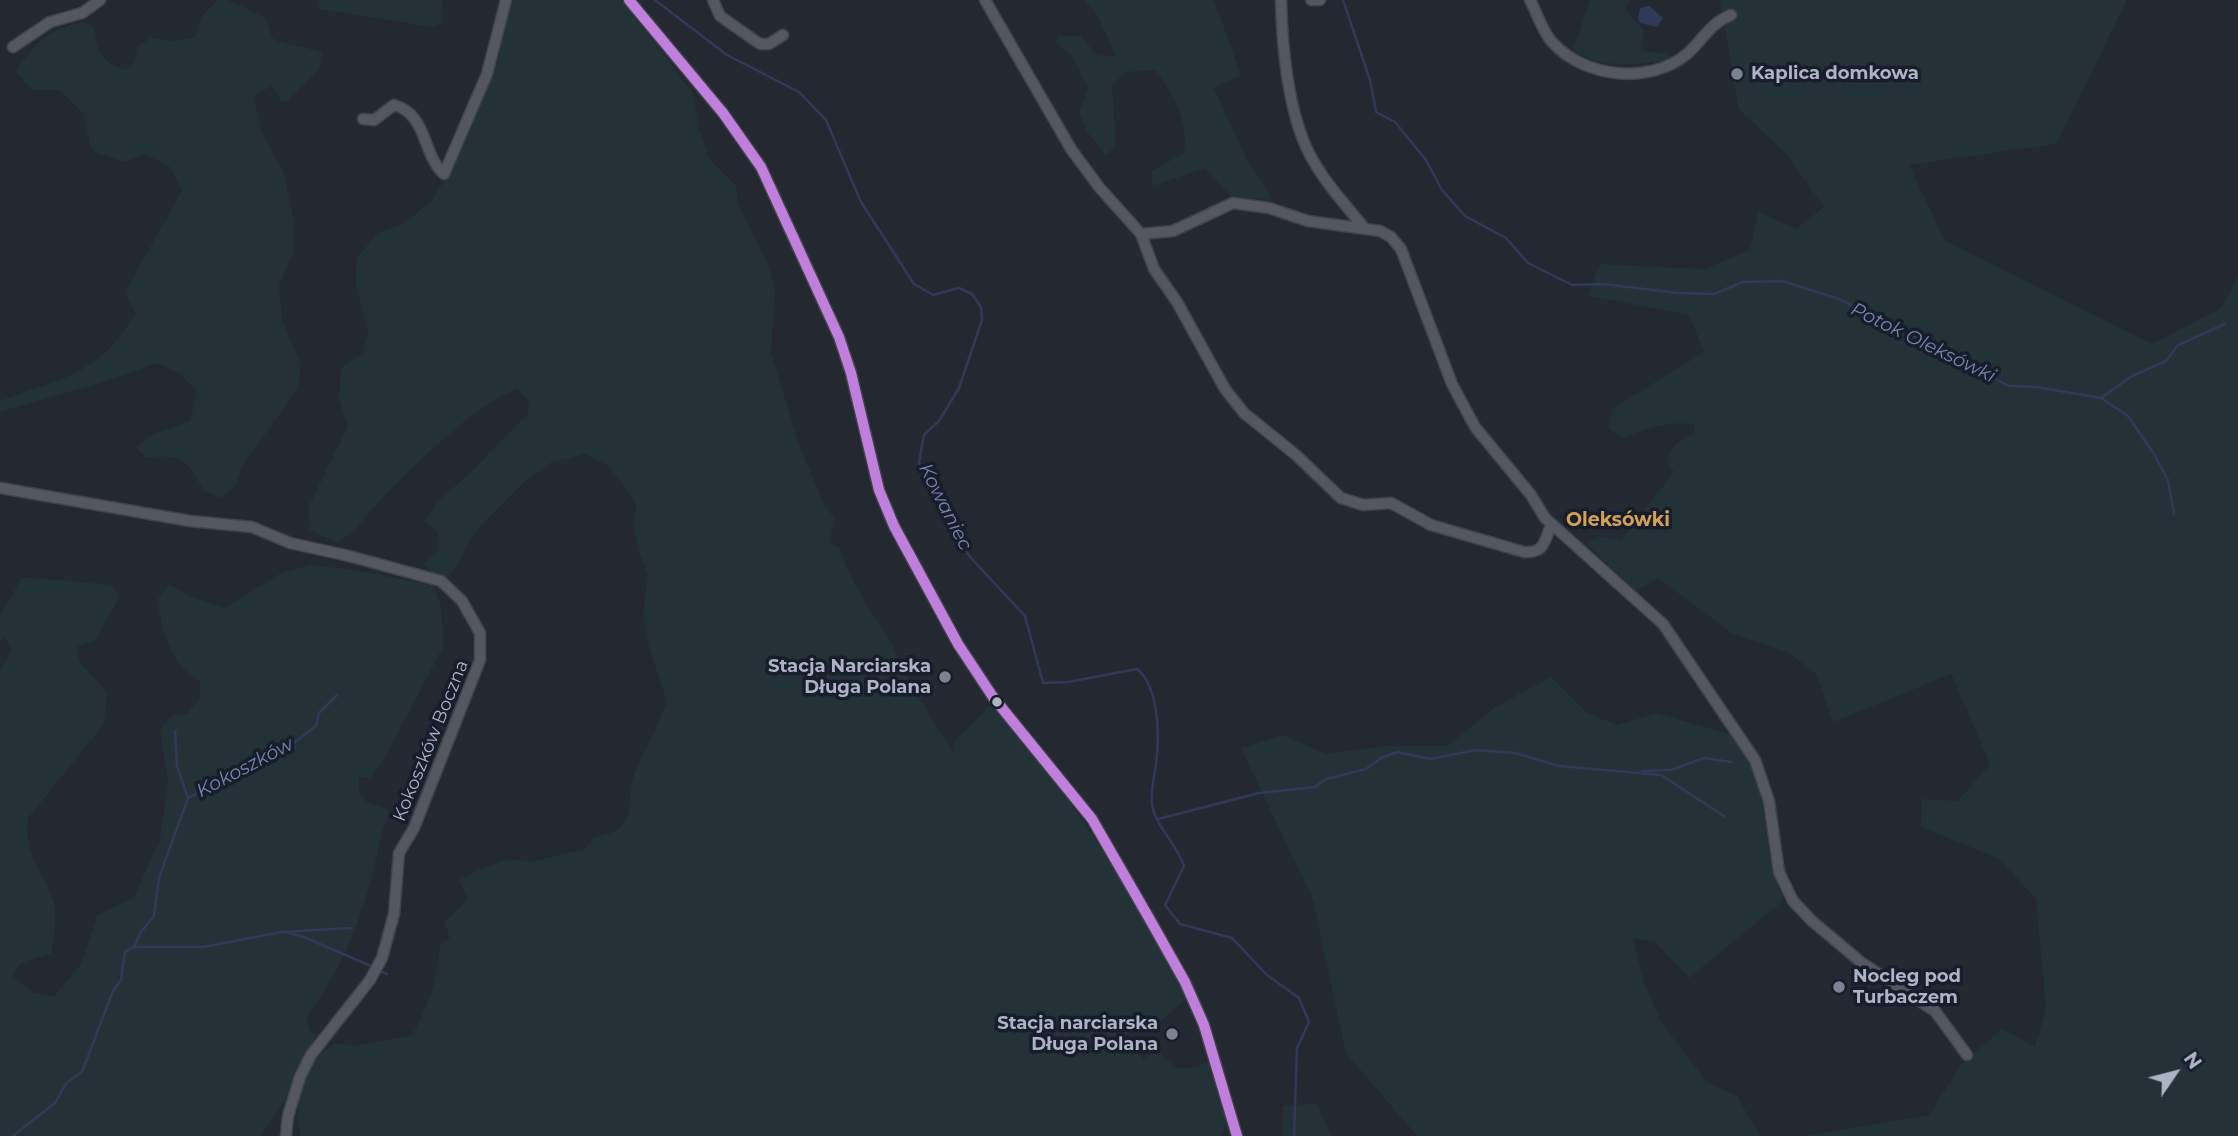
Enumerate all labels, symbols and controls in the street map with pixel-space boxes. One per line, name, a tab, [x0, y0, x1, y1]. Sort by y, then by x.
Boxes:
place label: Kaplica domkowa	[1751, 63, 1919, 85]
marker: Kaplica domkowa	[1729, 66, 1745, 82]
water label: Potok Oleksówki	[1847, 298, 1999, 388]
water label: Kowaniec	[913, 460, 977, 554]
district label: Oleksówki	[1566, 509, 1670, 531]
place label: Stacja Narciarska Długa Polana	[768, 656, 931, 698]
street label: Kokoszków Boczna	[389, 657, 473, 825]
marker: Stacja Narciarska Długa Polana	[937, 669, 953, 685]
unlabelled marker	[990, 695, 1004, 709]
water label: Kokoszków	[193, 733, 297, 803]
place label: Nocleg pod Turbaczem	[1853, 966, 1961, 1009]
marker: Nocleg pod Turbaczem	[1831, 979, 1847, 995]
place label: Stacja narciarska Długa Polana	[997, 1013, 1158, 1056]
marker: Stacja narciarska Długa Polana	[1164, 1026, 1180, 1042]
north arrow	[2140, 1038, 2210, 1108]
text: N	[2179, 1048, 2206, 1074]

